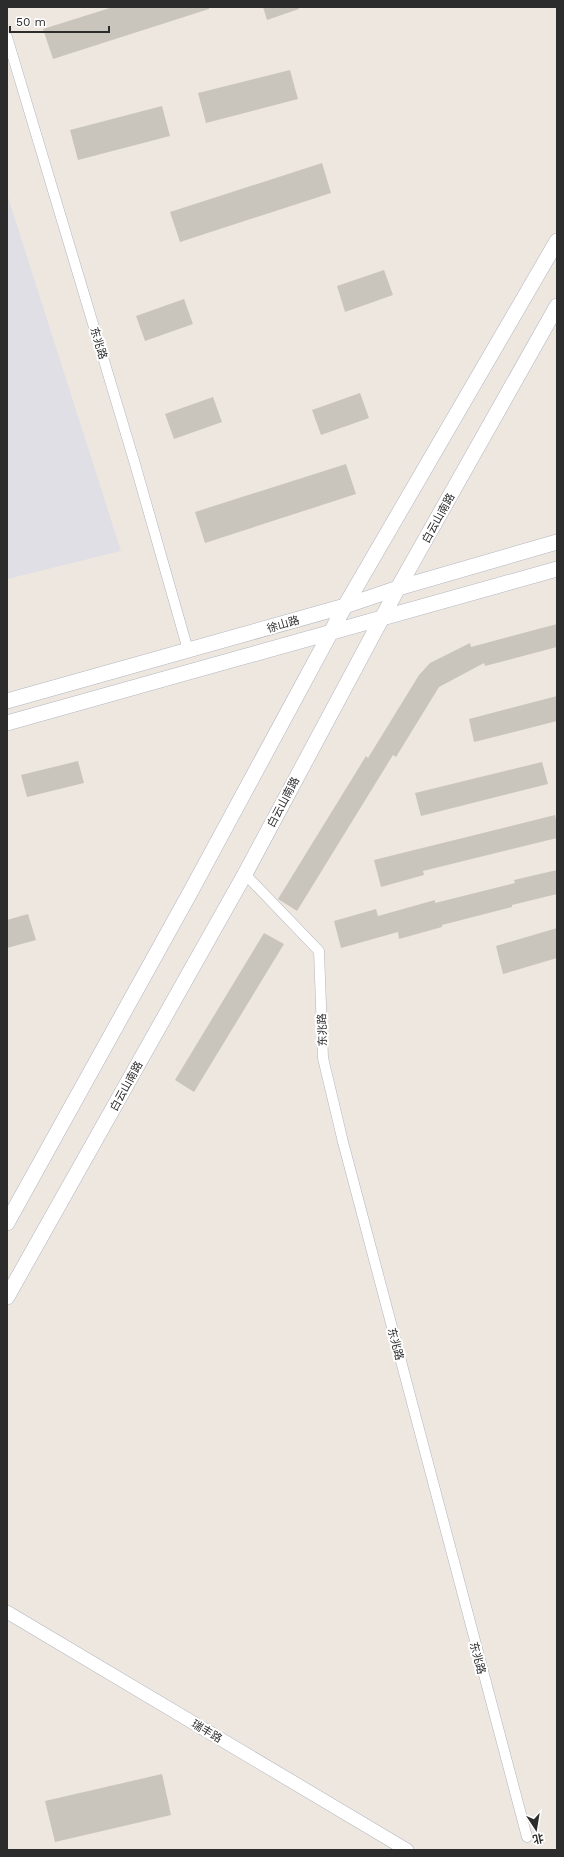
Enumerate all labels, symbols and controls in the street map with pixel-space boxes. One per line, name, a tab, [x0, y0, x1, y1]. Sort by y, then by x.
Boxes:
scale bar	[10, 8, 109, 34]
text: 50 m	[16, 15, 46, 29]
street label: 东兆路	[87, 325, 110, 361]
street label: 白云山南路	[419, 491, 457, 545]
street label: 徐山路	[265, 614, 301, 635]
street label: 白云山南路	[265, 775, 302, 830]
street label: 东兆路	[315, 1013, 330, 1047]
street label: 白云山南路	[107, 1059, 145, 1113]
street label: 东兆路	[385, 1327, 406, 1362]
street label: 东兆路	[467, 1641, 488, 1676]
street label: 瑞丰路	[189, 1717, 224, 1745]
north arrow	[516, 1809, 556, 1849]
text: 北	[531, 1831, 545, 1846]

